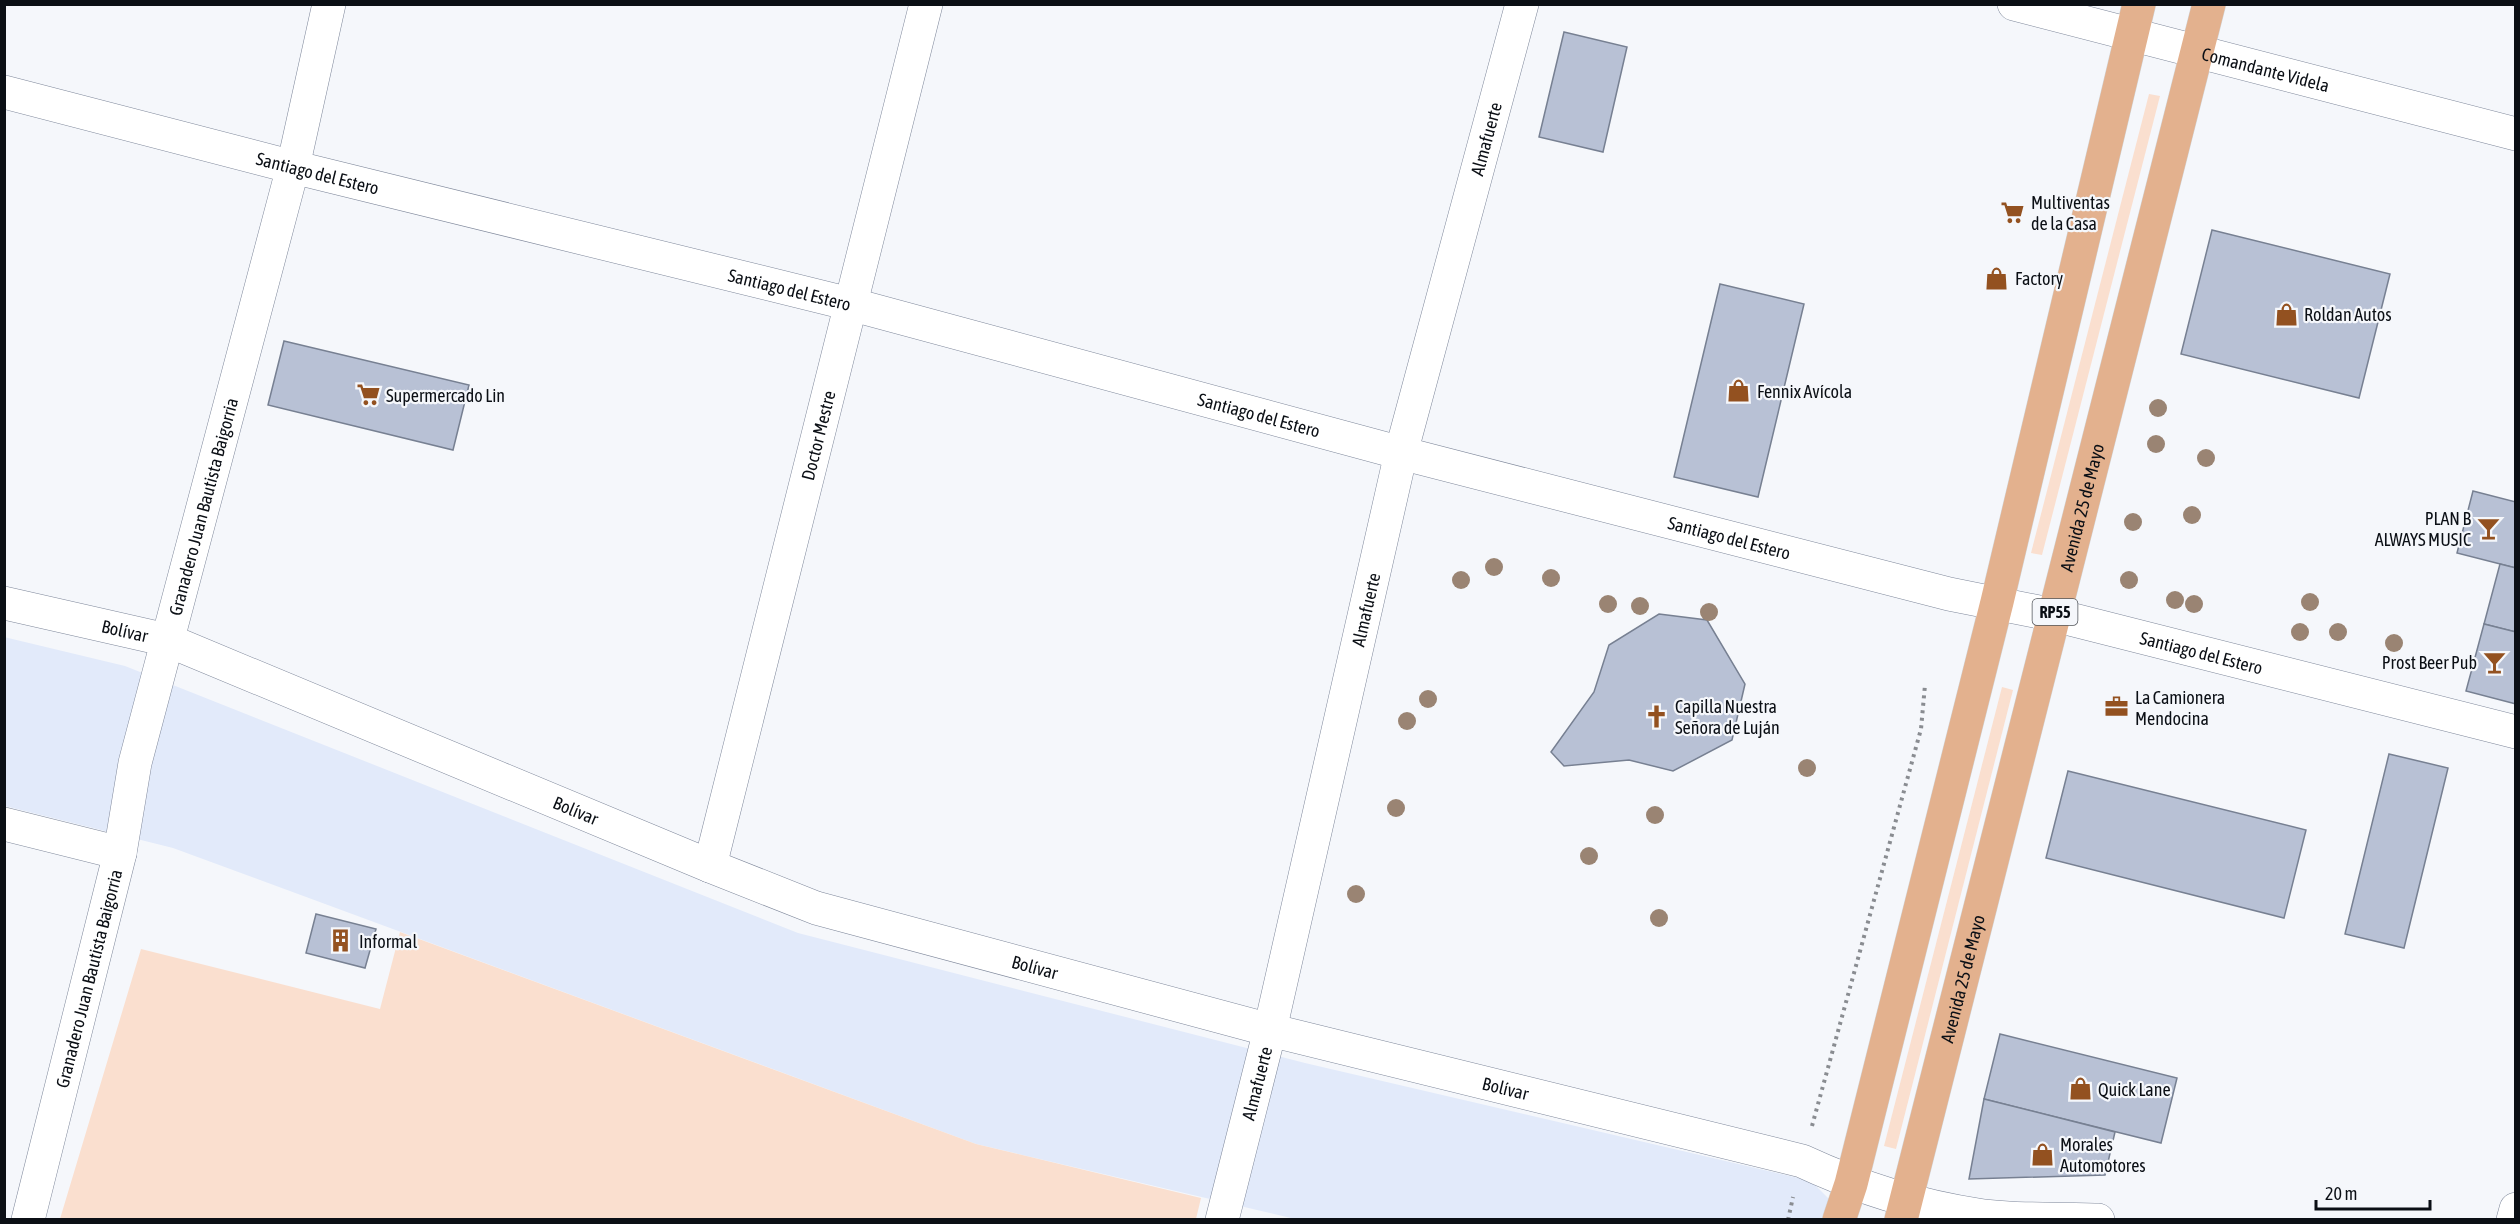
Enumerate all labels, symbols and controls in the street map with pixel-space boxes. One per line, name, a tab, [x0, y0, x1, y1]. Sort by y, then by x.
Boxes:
street label: Comandante Videla	[2200, 43, 2332, 96]
street label: Almafuerte	[1466, 100, 1506, 178]
street label: Santiago del Estero	[254, 147, 381, 198]
place label: Multiventas de la Casa	[2031, 192, 2110, 234]
supermarket icon: Multiventas de la Casa	[2000, 199, 2026, 225]
street label: Santiago del Estero	[726, 264, 853, 314]
shop icon: Factory	[1984, 265, 2010, 291]
place label: Factory	[2015, 268, 2063, 289]
shop icon: Roldan Autos	[2273, 301, 2299, 327]
place label: Roldan Autos	[2304, 304, 2391, 325]
shop icon: Fennix Avícola	[1726, 378, 1752, 404]
place label: Fennix Avícola	[1757, 381, 1852, 402]
supermarket icon: Supermercado Lin	[355, 382, 381, 408]
place label: Supermercado Lin	[386, 385, 505, 406]
street label: Doctor Mestre	[797, 388, 839, 482]
street label: Santiago del Estero	[1196, 388, 1323, 441]
street label: Granadero Juan Bautista Baigorria	[164, 395, 242, 618]
street label: Avenida 25 de Mayo	[2055, 441, 2108, 574]
place label: PLAN B ALWAYS MUSIC	[2375, 508, 2471, 550]
street label: Santiago del Estero	[1666, 512, 1793, 563]
bar icon: PLAN B ALWAYS MUSIC	[2476, 515, 2502, 541]
street label: Almafuerte	[1347, 571, 1384, 649]
road number: RP55	[2032, 599, 2078, 625]
street label: Bolívar	[100, 615, 151, 646]
street label: Santiago del Estero	[2138, 627, 2265, 678]
bar icon: Prost Beer Pub	[2482, 649, 2508, 675]
place label: Prost Beer Pub	[2382, 652, 2477, 673]
place label: La Camionera Mendocina	[2135, 687, 2225, 729]
office icon: La Camionera Mendocina	[2104, 694, 2130, 720]
place label: Capilla Nuestra Señora de Luján	[1675, 696, 1780, 738]
church icon: Capilla Nuestra Señora de Luján	[1644, 703, 1670, 729]
street label: Bolívar	[550, 791, 602, 829]
street label: Granadero Juan Bautista Baigorria	[51, 867, 126, 1090]
street label: Avenida 25 de Mayo	[1936, 912, 1988, 1045]
building icon: Informal	[328, 928, 354, 954]
place label: Informal	[359, 931, 417, 952]
street label: Bolívar	[1010, 951, 1061, 983]
street label: Almafuerte	[1237, 1044, 1276, 1122]
street label: Bolívar	[1480, 1072, 1531, 1104]
shop icon: Quick Lane	[2067, 1076, 2093, 1102]
place label: Quick Lane	[2098, 1079, 2171, 1100]
place label: Morales Automotores	[2060, 1134, 2146, 1176]
shop icon: Morales Automotores	[2029, 1141, 2055, 1167]
scale bar	[2316, 1173, 2430, 1211]
text: 20 m	[2325, 1183, 2357, 1204]

